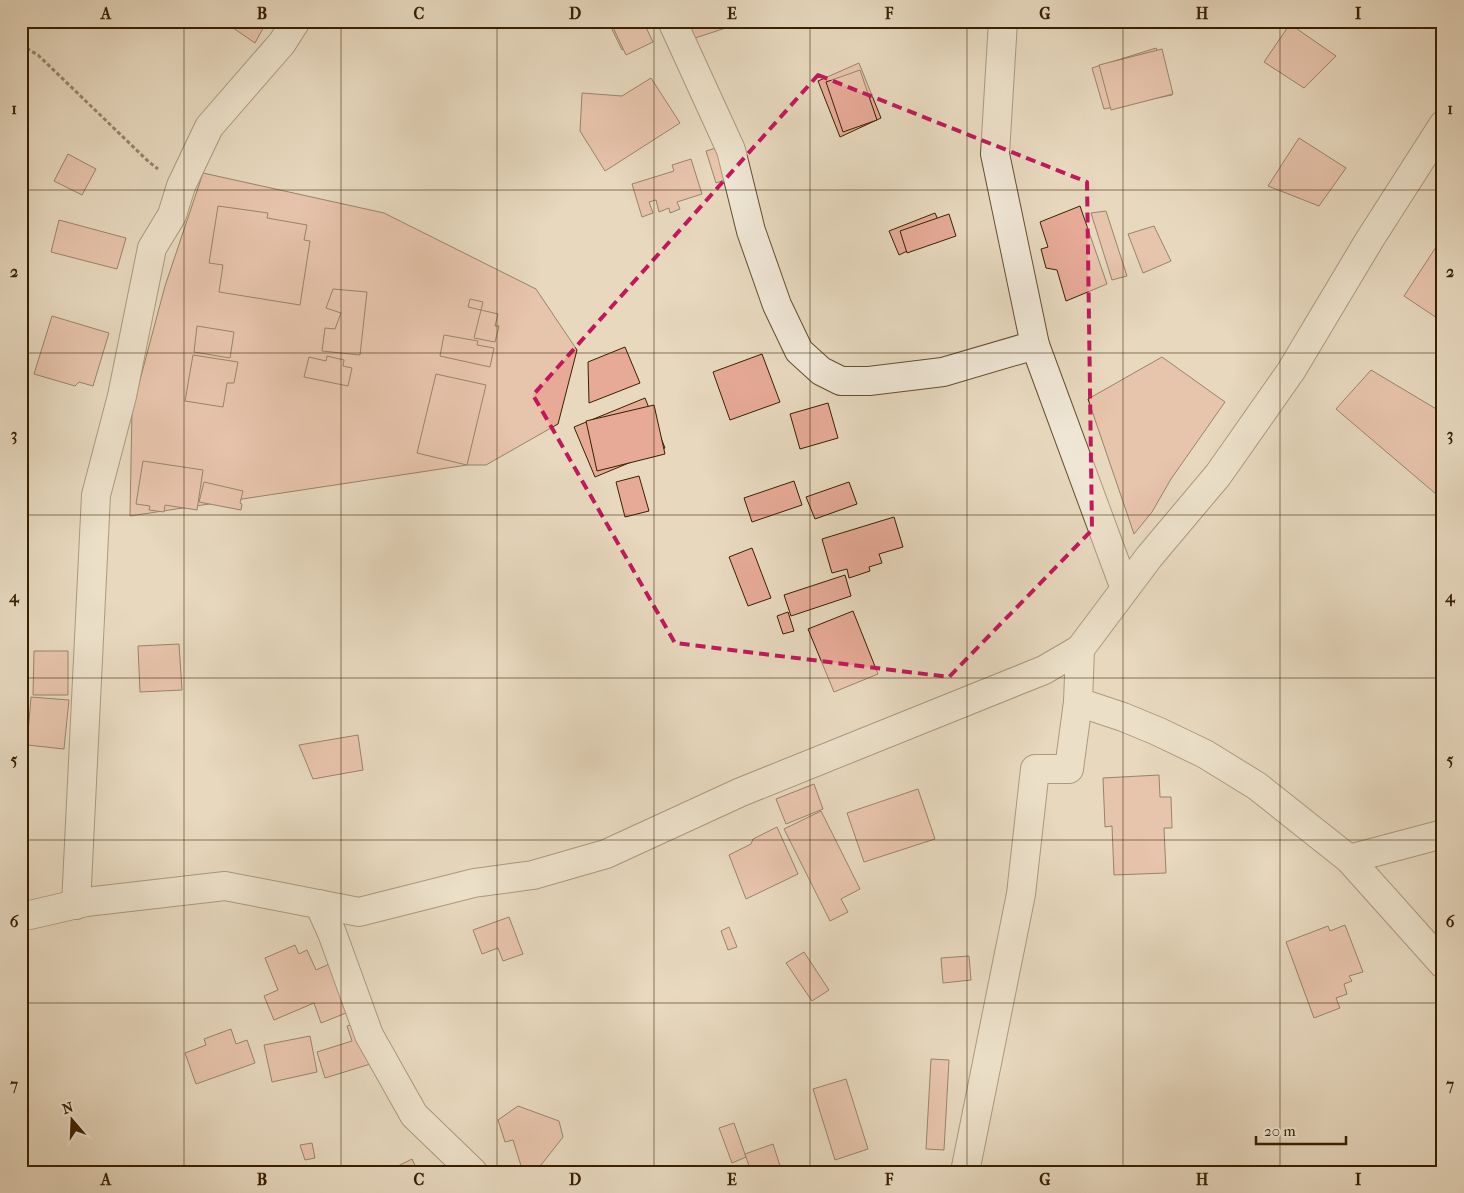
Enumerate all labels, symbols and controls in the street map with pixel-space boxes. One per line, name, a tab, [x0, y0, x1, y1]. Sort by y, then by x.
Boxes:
text: A	[100, 4, 112, 23]
text: B	[257, 4, 267, 23]
text: C	[414, 4, 425, 23]
text: D	[569, 4, 581, 23]
text: E	[727, 4, 737, 23]
text: F	[884, 4, 894, 23]
text: G	[1039, 4, 1051, 23]
text: H	[1196, 4, 1209, 23]
text: I	[1355, 4, 1362, 23]
text: 1	[11, 99, 17, 118]
text: 1	[1447, 99, 1453, 118]
text: 2	[10, 262, 18, 281]
text: 2	[1446, 262, 1454, 281]
text: 3	[11, 425, 17, 445]
text: 3	[1447, 425, 1453, 445]
text: 4	[8, 587, 20, 607]
text: 4	[1444, 587, 1456, 607]
text: 5	[11, 750, 18, 769]
text: 5	[1447, 750, 1454, 769]
text: 6	[10, 912, 19, 931]
text: 6	[1446, 912, 1455, 931]
text: 7	[9, 1075, 18, 1094]
text: 7	[1445, 1075, 1454, 1094]
north arrow	[48, 1096, 98, 1146]
text: N	[60, 1098, 76, 1118]
scale bar	[1256, 1113, 1346, 1145]
text: 20 m	[1264, 1122, 1296, 1140]
text: A	[100, 1170, 112, 1189]
text: B	[257, 1170, 267, 1189]
text: C	[414, 1170, 425, 1189]
text: D	[569, 1170, 581, 1189]
text: E	[727, 1170, 737, 1189]
text: F	[884, 1170, 894, 1189]
text: G	[1039, 1170, 1051, 1189]
text: H	[1196, 1170, 1209, 1189]
text: I	[1355, 1170, 1362, 1189]

